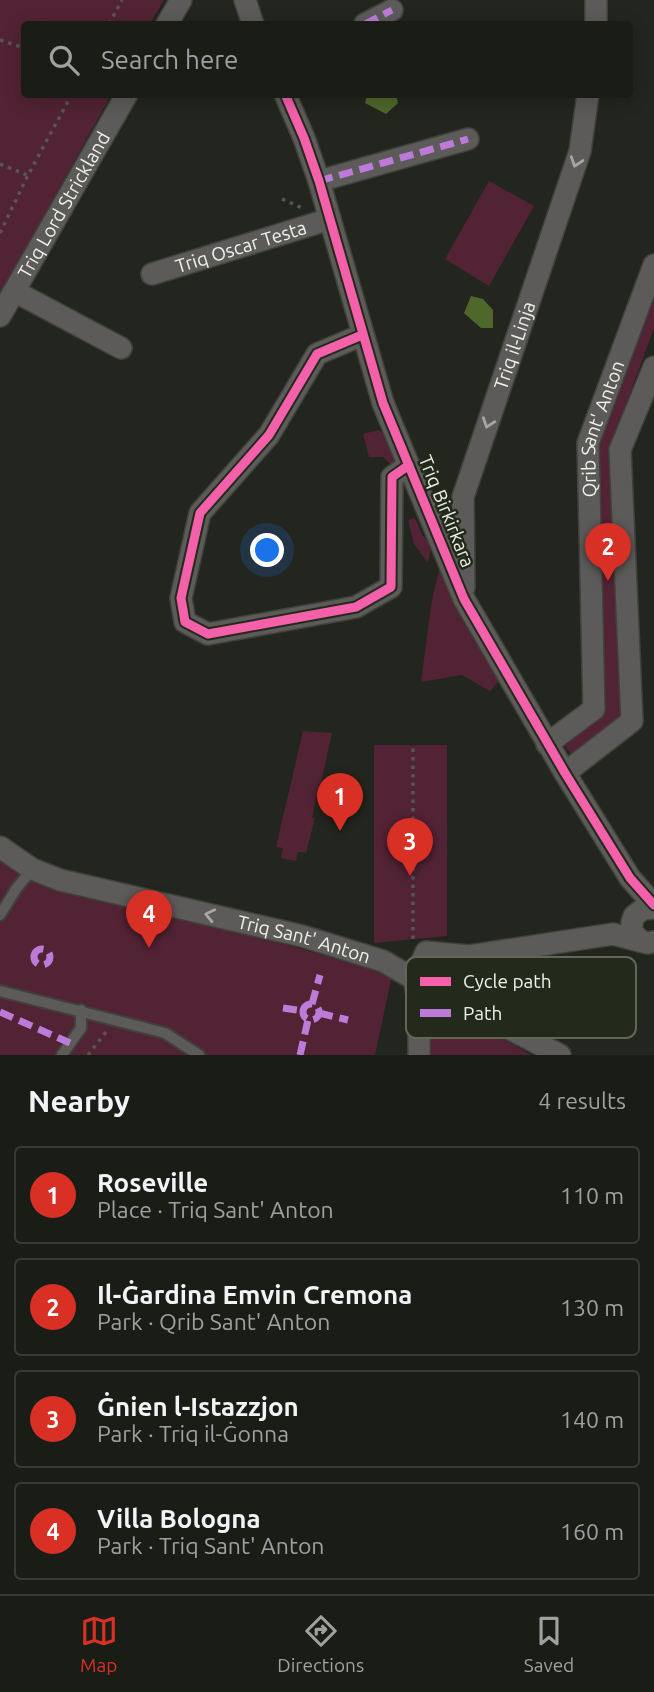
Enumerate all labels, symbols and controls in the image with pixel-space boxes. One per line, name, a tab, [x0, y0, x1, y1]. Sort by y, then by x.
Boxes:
search box	[21, 21, 633, 98]
icon: search	[45, 41, 83, 79]
text: Search here	[101, 45, 238, 74]
street label: Triq Lord Strickland	[13, 128, 114, 282]
one-way arrow	[570, 155, 585, 167]
street label: Triq Oscar Testa	[173, 216, 309, 277]
street label: Triq il-Linja	[489, 298, 539, 392]
street label: Qrib Sant' Anton	[577, 357, 629, 498]
one-way arrow	[482, 417, 496, 429]
street label: Triq Birkirkara	[415, 452, 479, 570]
pin: 2	[585, 523, 631, 581]
your location	[250, 533, 284, 567]
pin: 1	[317, 773, 363, 831]
pin: 3	[387, 818, 433, 876]
pin: 4	[126, 890, 172, 948]
one-way arrow	[204, 909, 216, 923]
street label: Triq Sant' Anton	[235, 910, 373, 967]
legend	[406, 957, 636, 1038]
text: Cycle path	[463, 970, 552, 992]
text: Path	[463, 1002, 502, 1024]
text: Nearby	[28, 1084, 130, 1118]
text: 4 results	[538, 1088, 626, 1113]
text: Roseville	[97, 1168, 208, 1197]
text: 1	[47, 1183, 59, 1208]
text: 110 m	[560, 1183, 624, 1208]
text: Place · Triq Sant' Anton	[97, 1197, 334, 1222]
text: Il-Ġardina Emvin Cremona	[97, 1280, 412, 1309]
text: 2	[47, 1295, 59, 1320]
text: 130 m	[560, 1295, 624, 1320]
text: Park · Qrib Sant' Anton	[97, 1309, 330, 1334]
text: Ġnien l-Istazzjon	[97, 1392, 299, 1421]
text: 3	[47, 1407, 59, 1432]
text: 140 m	[560, 1407, 624, 1432]
text: Park · Triq il-Ġonna	[97, 1421, 289, 1446]
text: Villa Bologna	[97, 1504, 261, 1533]
text: 4	[47, 1519, 59, 1544]
text: 160 m	[560, 1519, 624, 1544]
text: Park · Triq Sant' Anton	[97, 1533, 324, 1558]
tab: Map	[80, 1612, 118, 1676]
tab: Directions	[277, 1612, 364, 1676]
tab: Saved	[524, 1612, 574, 1676]

